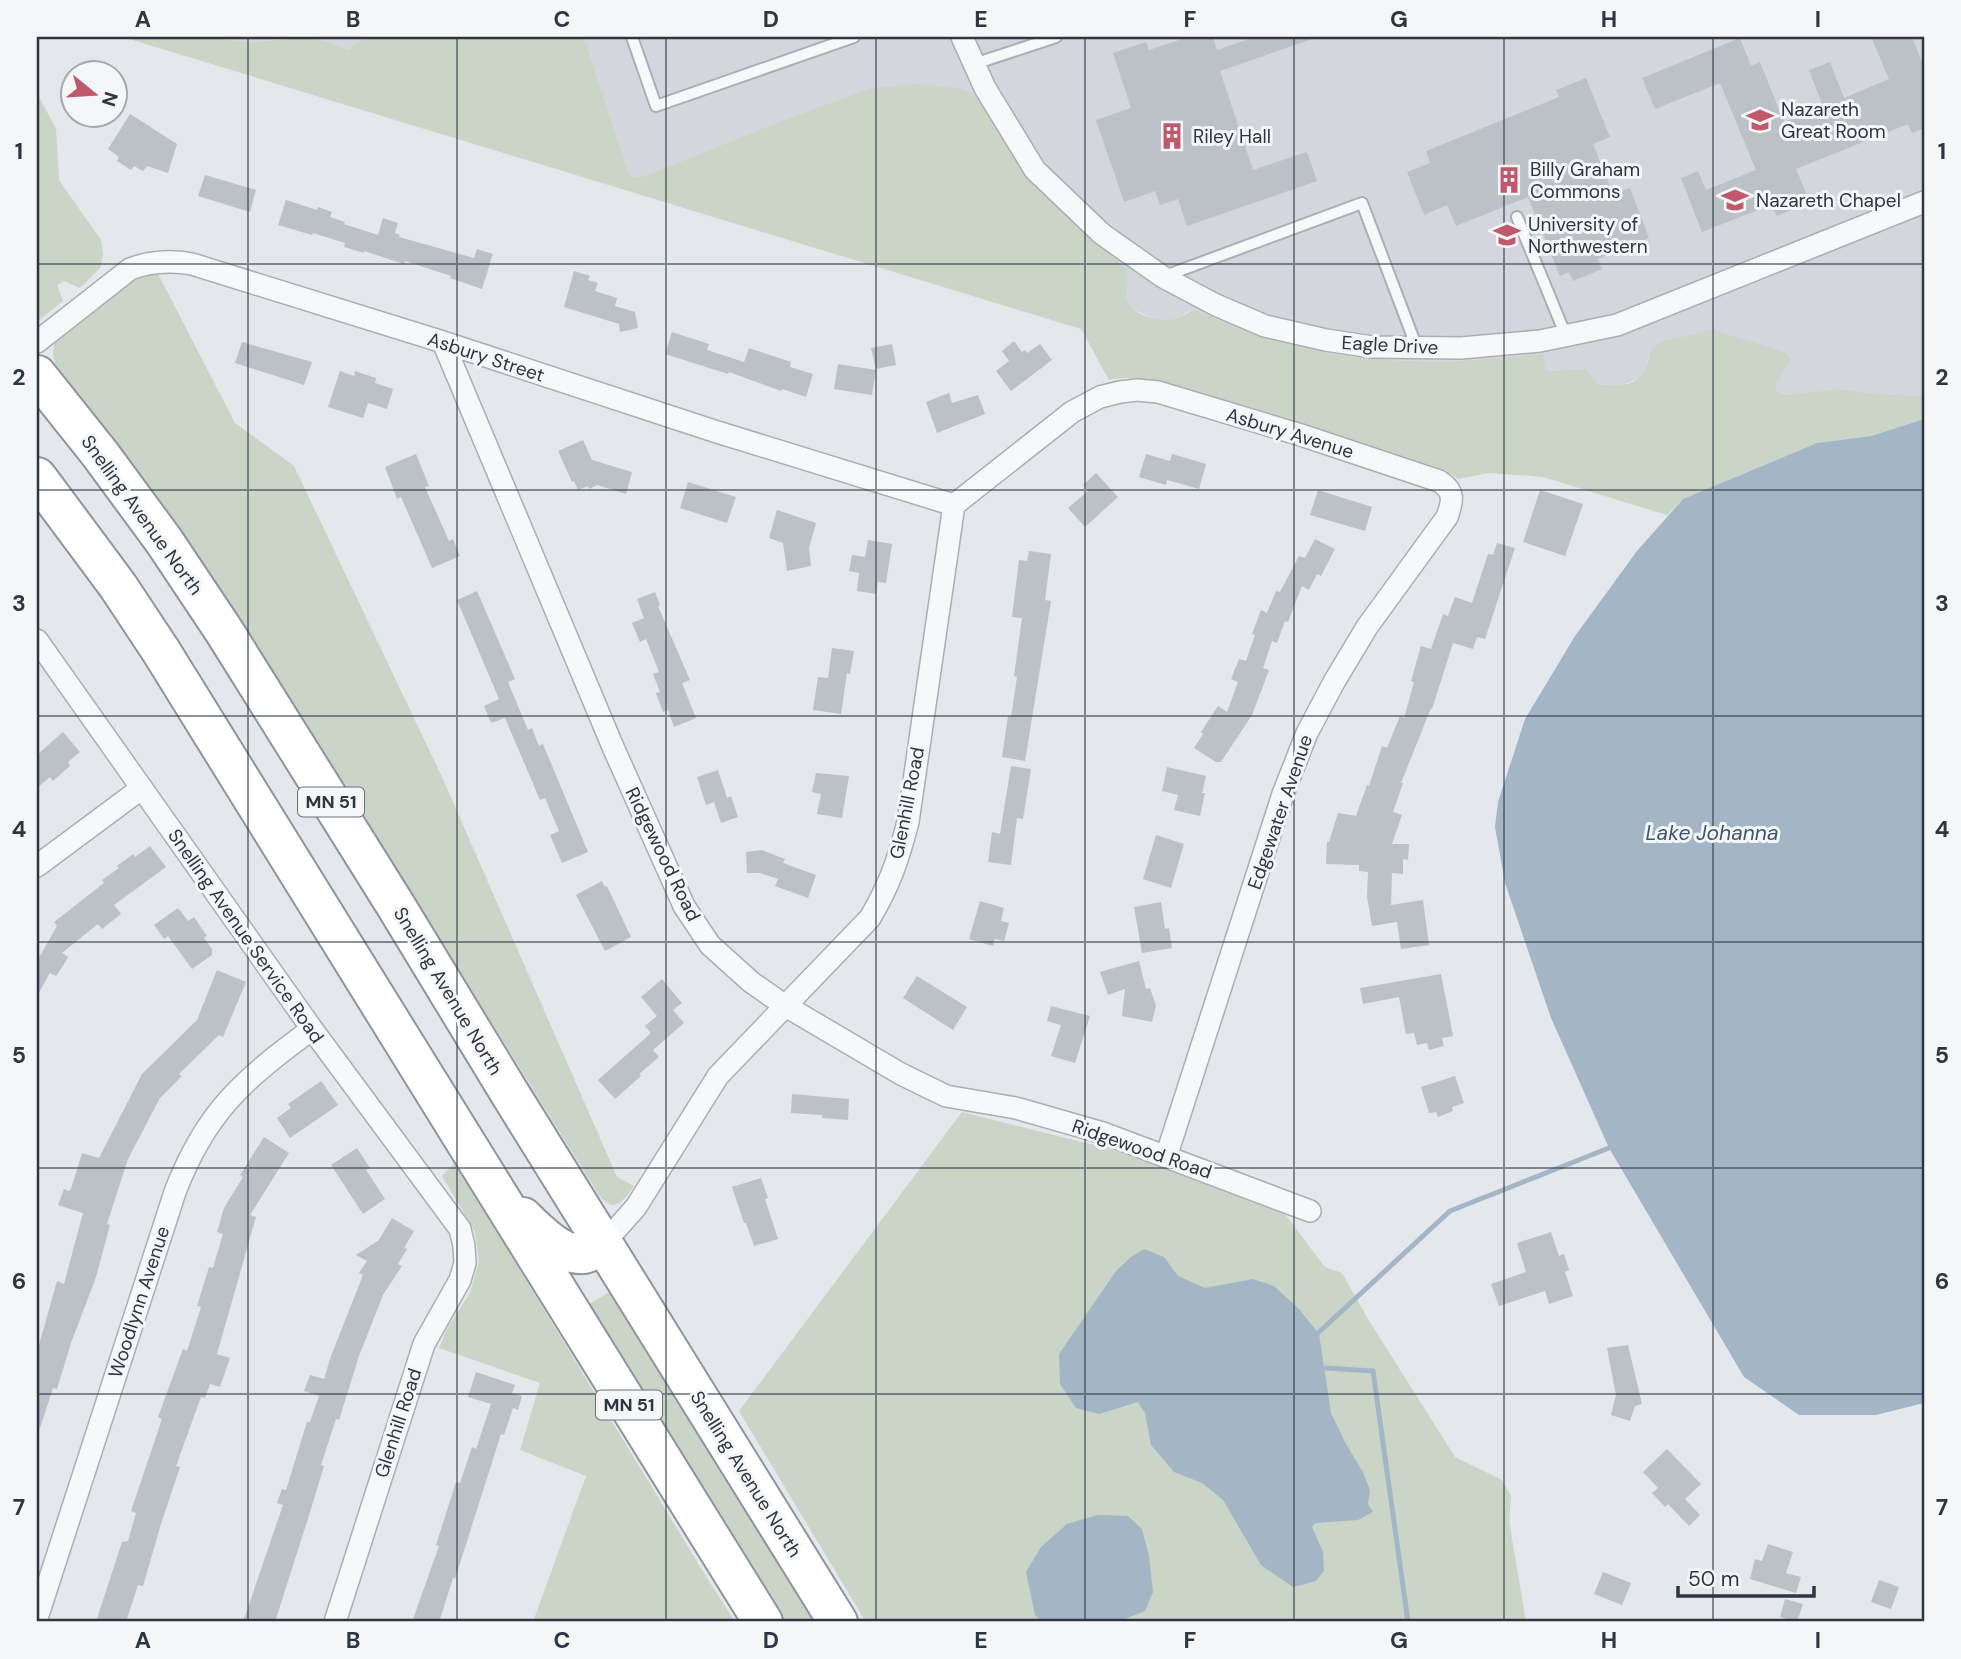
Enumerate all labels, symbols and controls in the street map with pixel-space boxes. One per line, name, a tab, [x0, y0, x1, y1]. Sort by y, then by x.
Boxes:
text: A	[135, 4, 151, 34]
text: B	[346, 4, 360, 34]
text: C	[554, 4, 570, 34]
text: D	[763, 4, 779, 34]
text: E	[974, 4, 988, 34]
text: F	[1184, 4, 1197, 34]
text: G	[1390, 4, 1408, 34]
text: H	[1601, 4, 1617, 34]
text: I	[1815, 4, 1821, 34]
north arrow	[60, 60, 130, 130]
text: N	[96, 89, 124, 110]
place label: Nazareth Great Room	[1781, 97, 1886, 144]
school or university icon: Nazareth Great Room	[1745, 105, 1775, 135]
building icon: Riley Hall	[1157, 121, 1187, 151]
place label: Riley Hall	[1193, 124, 1271, 149]
text: 1	[15, 136, 23, 166]
text: 1	[1938, 136, 1946, 166]
place label: Billy Graham Commons	[1530, 157, 1640, 204]
building icon: Billy Graham Commons	[1494, 165, 1524, 195]
school or university icon: Nazareth Chapel	[1720, 185, 1750, 215]
place label: Nazareth Chapel	[1756, 188, 1901, 213]
place label: University of Northwestern	[1528, 212, 1648, 259]
school or university icon: University of Northwestern	[1492, 220, 1522, 250]
street label: Asbury Street	[424, 326, 548, 388]
street label: Eagle Drive	[1341, 330, 1439, 360]
text: 2	[12, 362, 26, 392]
text: 2	[1935, 362, 1949, 392]
street label: Asbury Avenue	[1223, 402, 1357, 464]
street label: Snelling Avenue North	[76, 430, 208, 600]
text: 3	[12, 588, 26, 618]
text: 3	[1935, 588, 1949, 618]
street label: Edgewater Avenue	[1242, 731, 1318, 893]
street label: Glenhill Road	[884, 745, 930, 861]
street label: Ridgewood Road	[620, 783, 706, 925]
road number: MN 51	[298, 788, 364, 816]
text: 4	[12, 814, 27, 844]
text: 4	[1935, 814, 1950, 844]
water label: Lake Johanna	[1645, 819, 1779, 847]
street label: Snelling Avenue Service Road	[162, 824, 330, 1048]
street label: Snelling Avenue North	[388, 902, 508, 1080]
text: 5	[12, 1040, 26, 1070]
text: 5	[1935, 1040, 1949, 1070]
street label: Ridgewood Road	[1069, 1113, 1215, 1185]
street label: Woodlynn Avenue	[103, 1223, 175, 1381]
text: 6	[12, 1266, 26, 1296]
text: 6	[1935, 1266, 1949, 1296]
street label: Glenhill Road	[369, 1365, 427, 1481]
street label: Snelling Avenue North	[685, 1386, 807, 1562]
road number: MN 51	[596, 1390, 662, 1420]
text: 7	[13, 1492, 25, 1522]
text: 7	[1936, 1492, 1948, 1522]
scale bar	[1678, 1554, 1814, 1598]
text: 50 m	[1688, 1565, 1739, 1593]
text: A	[135, 1625, 151, 1655]
text: B	[346, 1625, 360, 1655]
text: C	[554, 1625, 570, 1655]
text: D	[763, 1625, 779, 1655]
text: E	[974, 1625, 988, 1655]
text: F	[1184, 1625, 1197, 1655]
text: G	[1390, 1625, 1408, 1655]
text: H	[1601, 1625, 1617, 1655]
text: I	[1815, 1625, 1821, 1655]

